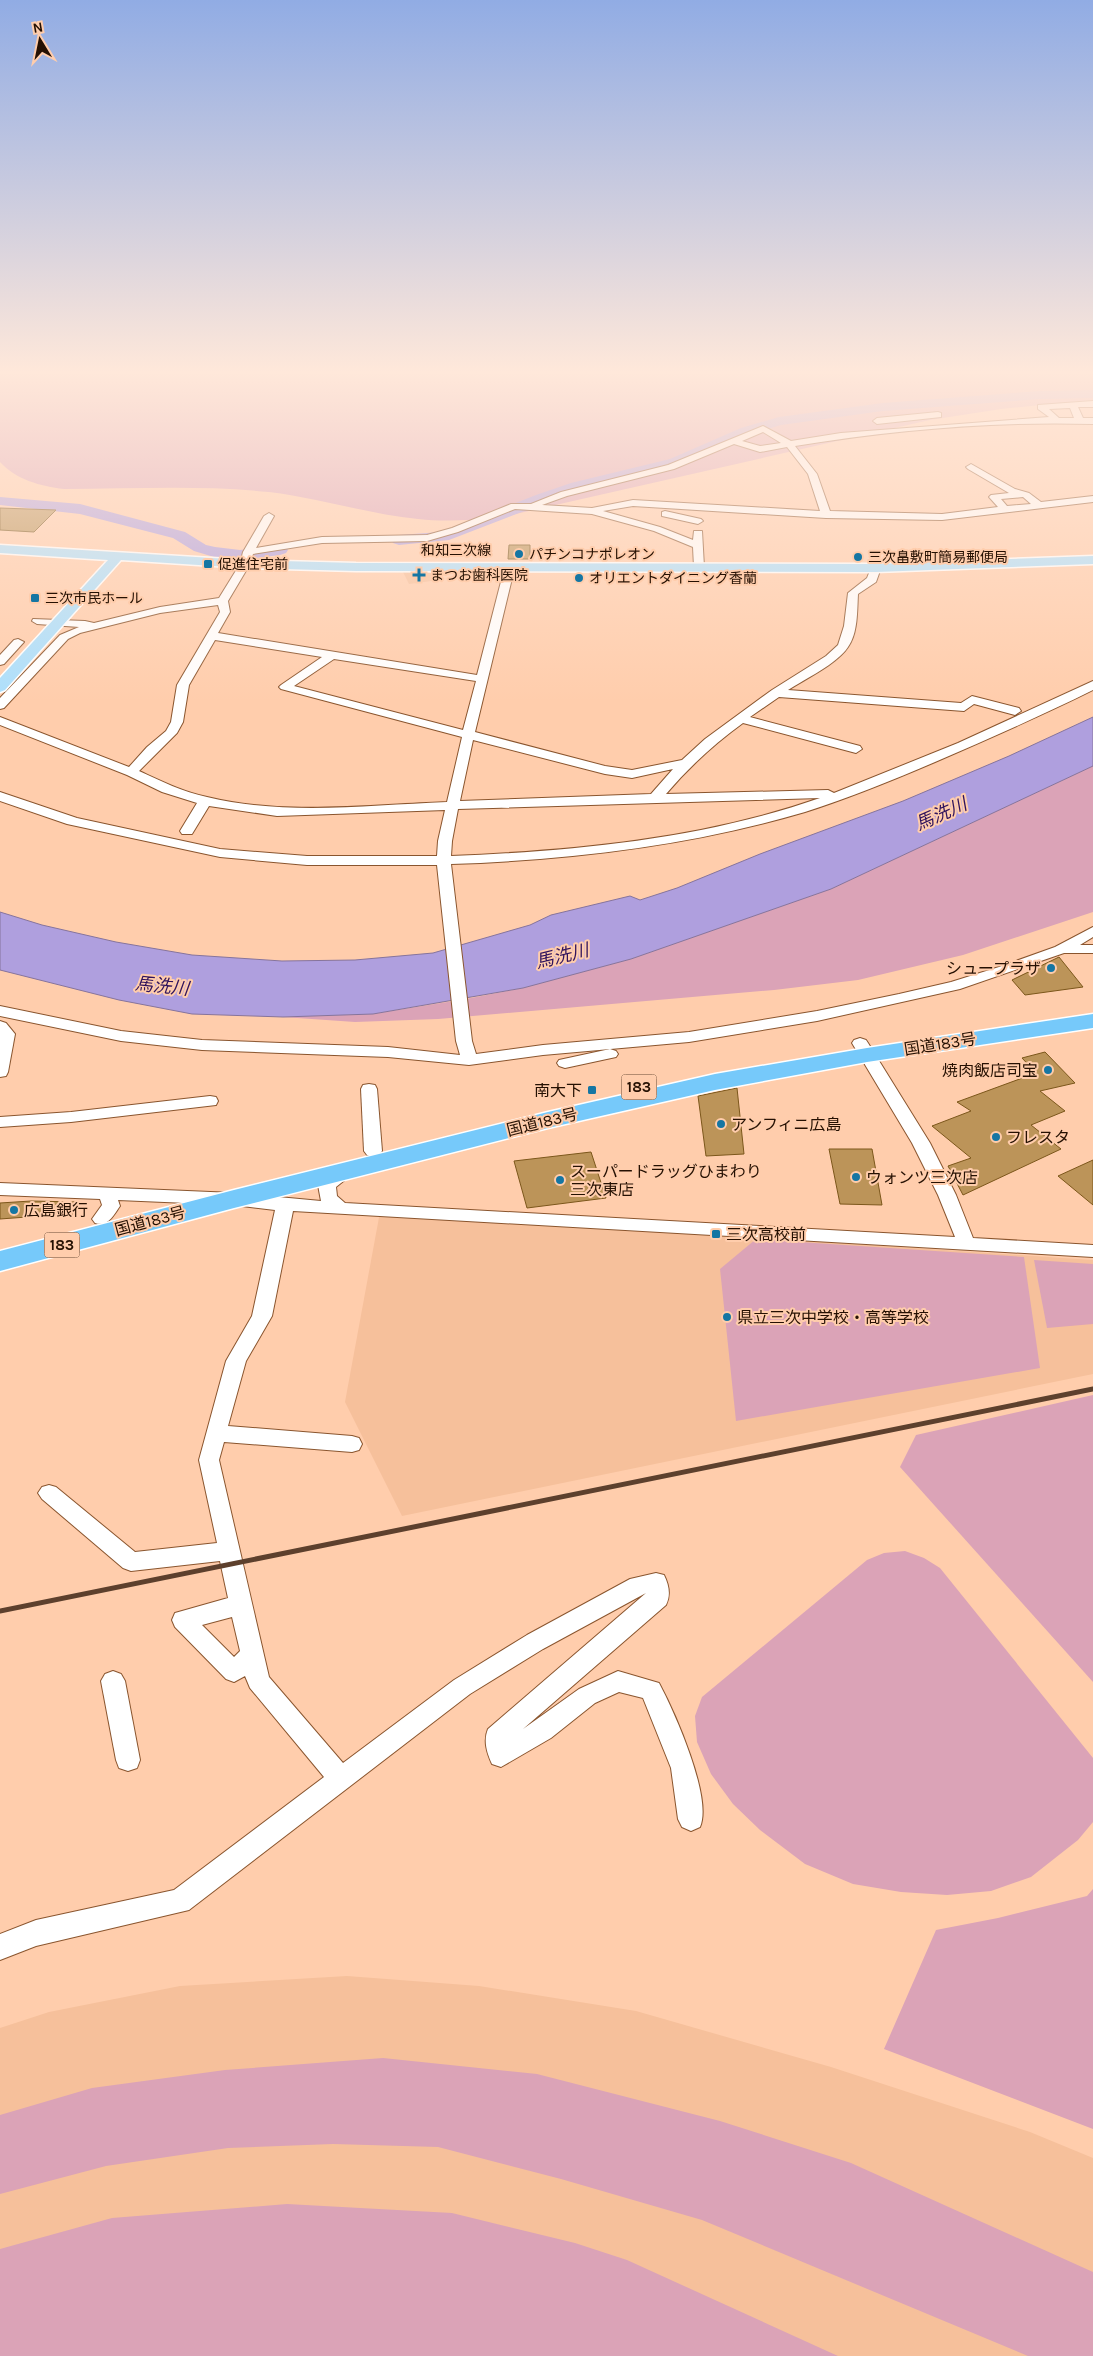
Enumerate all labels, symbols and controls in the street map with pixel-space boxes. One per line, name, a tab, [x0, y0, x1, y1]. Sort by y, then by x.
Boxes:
north arrow	[15, 15, 65, 65]
text: N	[31, 18, 44, 37]
street label: 和知三次線	[421, 542, 491, 559]
place label: パチンコナポレオン	[529, 546, 655, 563]
marker: パチンコナポレオン	[513, 548, 525, 560]
place label: 三次畠敷町簡易郵便局	[868, 549, 1008, 566]
marker: 三次畠敷町簡易郵便局	[852, 551, 864, 563]
place label: 促進住宅前	[218, 556, 288, 573]
marker: 促進住宅前	[202, 558, 214, 570]
place label: まつお歯科医院	[430, 567, 528, 584]
marker: まつお歯科医院	[412, 568, 426, 582]
place label: オリエントダイニング香蘭	[589, 570, 757, 587]
marker: オリエントダイニング香蘭	[573, 572, 585, 584]
place label: 三次市民ホール	[45, 590, 143, 607]
marker: 三次市民ホール	[29, 592, 41, 604]
water label: 馬洗川	[912, 792, 972, 835]
water label: 馬洗川	[533, 938, 593, 973]
place label: シュープラザ	[946, 959, 1041, 978]
marker: シュープラザ	[1045, 962, 1057, 974]
water label: 馬洗川	[134, 972, 192, 1000]
street label: 国道183号	[903, 1029, 977, 1059]
place label: 焼肉飯店司宝	[942, 1061, 1038, 1080]
marker: 焼肉飯店司宝	[1042, 1064, 1054, 1076]
road number: 183	[622, 1074, 656, 1100]
place label: 南大下	[534, 1081, 582, 1100]
marker: 南大下	[586, 1084, 598, 1096]
street label: 国道183号	[504, 1104, 580, 1140]
place label: アンフィニ広島	[731, 1115, 842, 1134]
marker: アンフィニ広島	[715, 1118, 727, 1130]
place label: フレスタ	[1006, 1128, 1070, 1147]
marker: フレスタ	[990, 1131, 1002, 1143]
place label: スーパードラッグひまわり 三次東店	[570, 1162, 762, 1199]
place label: ウォンツ三次店	[866, 1168, 978, 1187]
marker: ウォンツ三次店	[850, 1171, 862, 1183]
marker: スーパードラッグひまわり 三次東店	[554, 1174, 566, 1186]
place label: 広島銀行	[24, 1201, 88, 1220]
street label: 国道183号	[112, 1202, 188, 1240]
marker: 広島銀行	[8, 1204, 20, 1216]
place label: 三次高校前	[726, 1225, 806, 1244]
marker: 三次高校前	[710, 1228, 722, 1240]
road number: 183	[44, 1232, 80, 1258]
place label: 県立三次中学校・高等学校	[737, 1308, 929, 1327]
marker: 県立三次中学校・高等学校	[721, 1311, 733, 1323]

